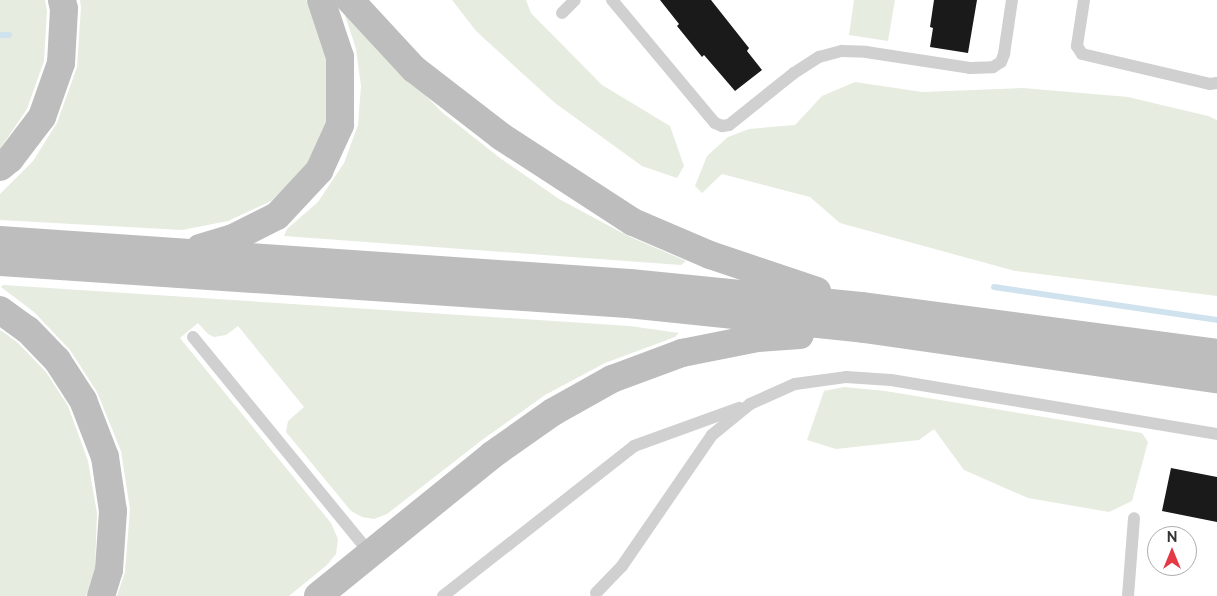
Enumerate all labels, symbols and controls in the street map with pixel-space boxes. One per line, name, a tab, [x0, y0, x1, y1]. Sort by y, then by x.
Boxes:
north arrow	[1147, 526, 1197, 576]
text: N	[1167, 529, 1177, 545]

